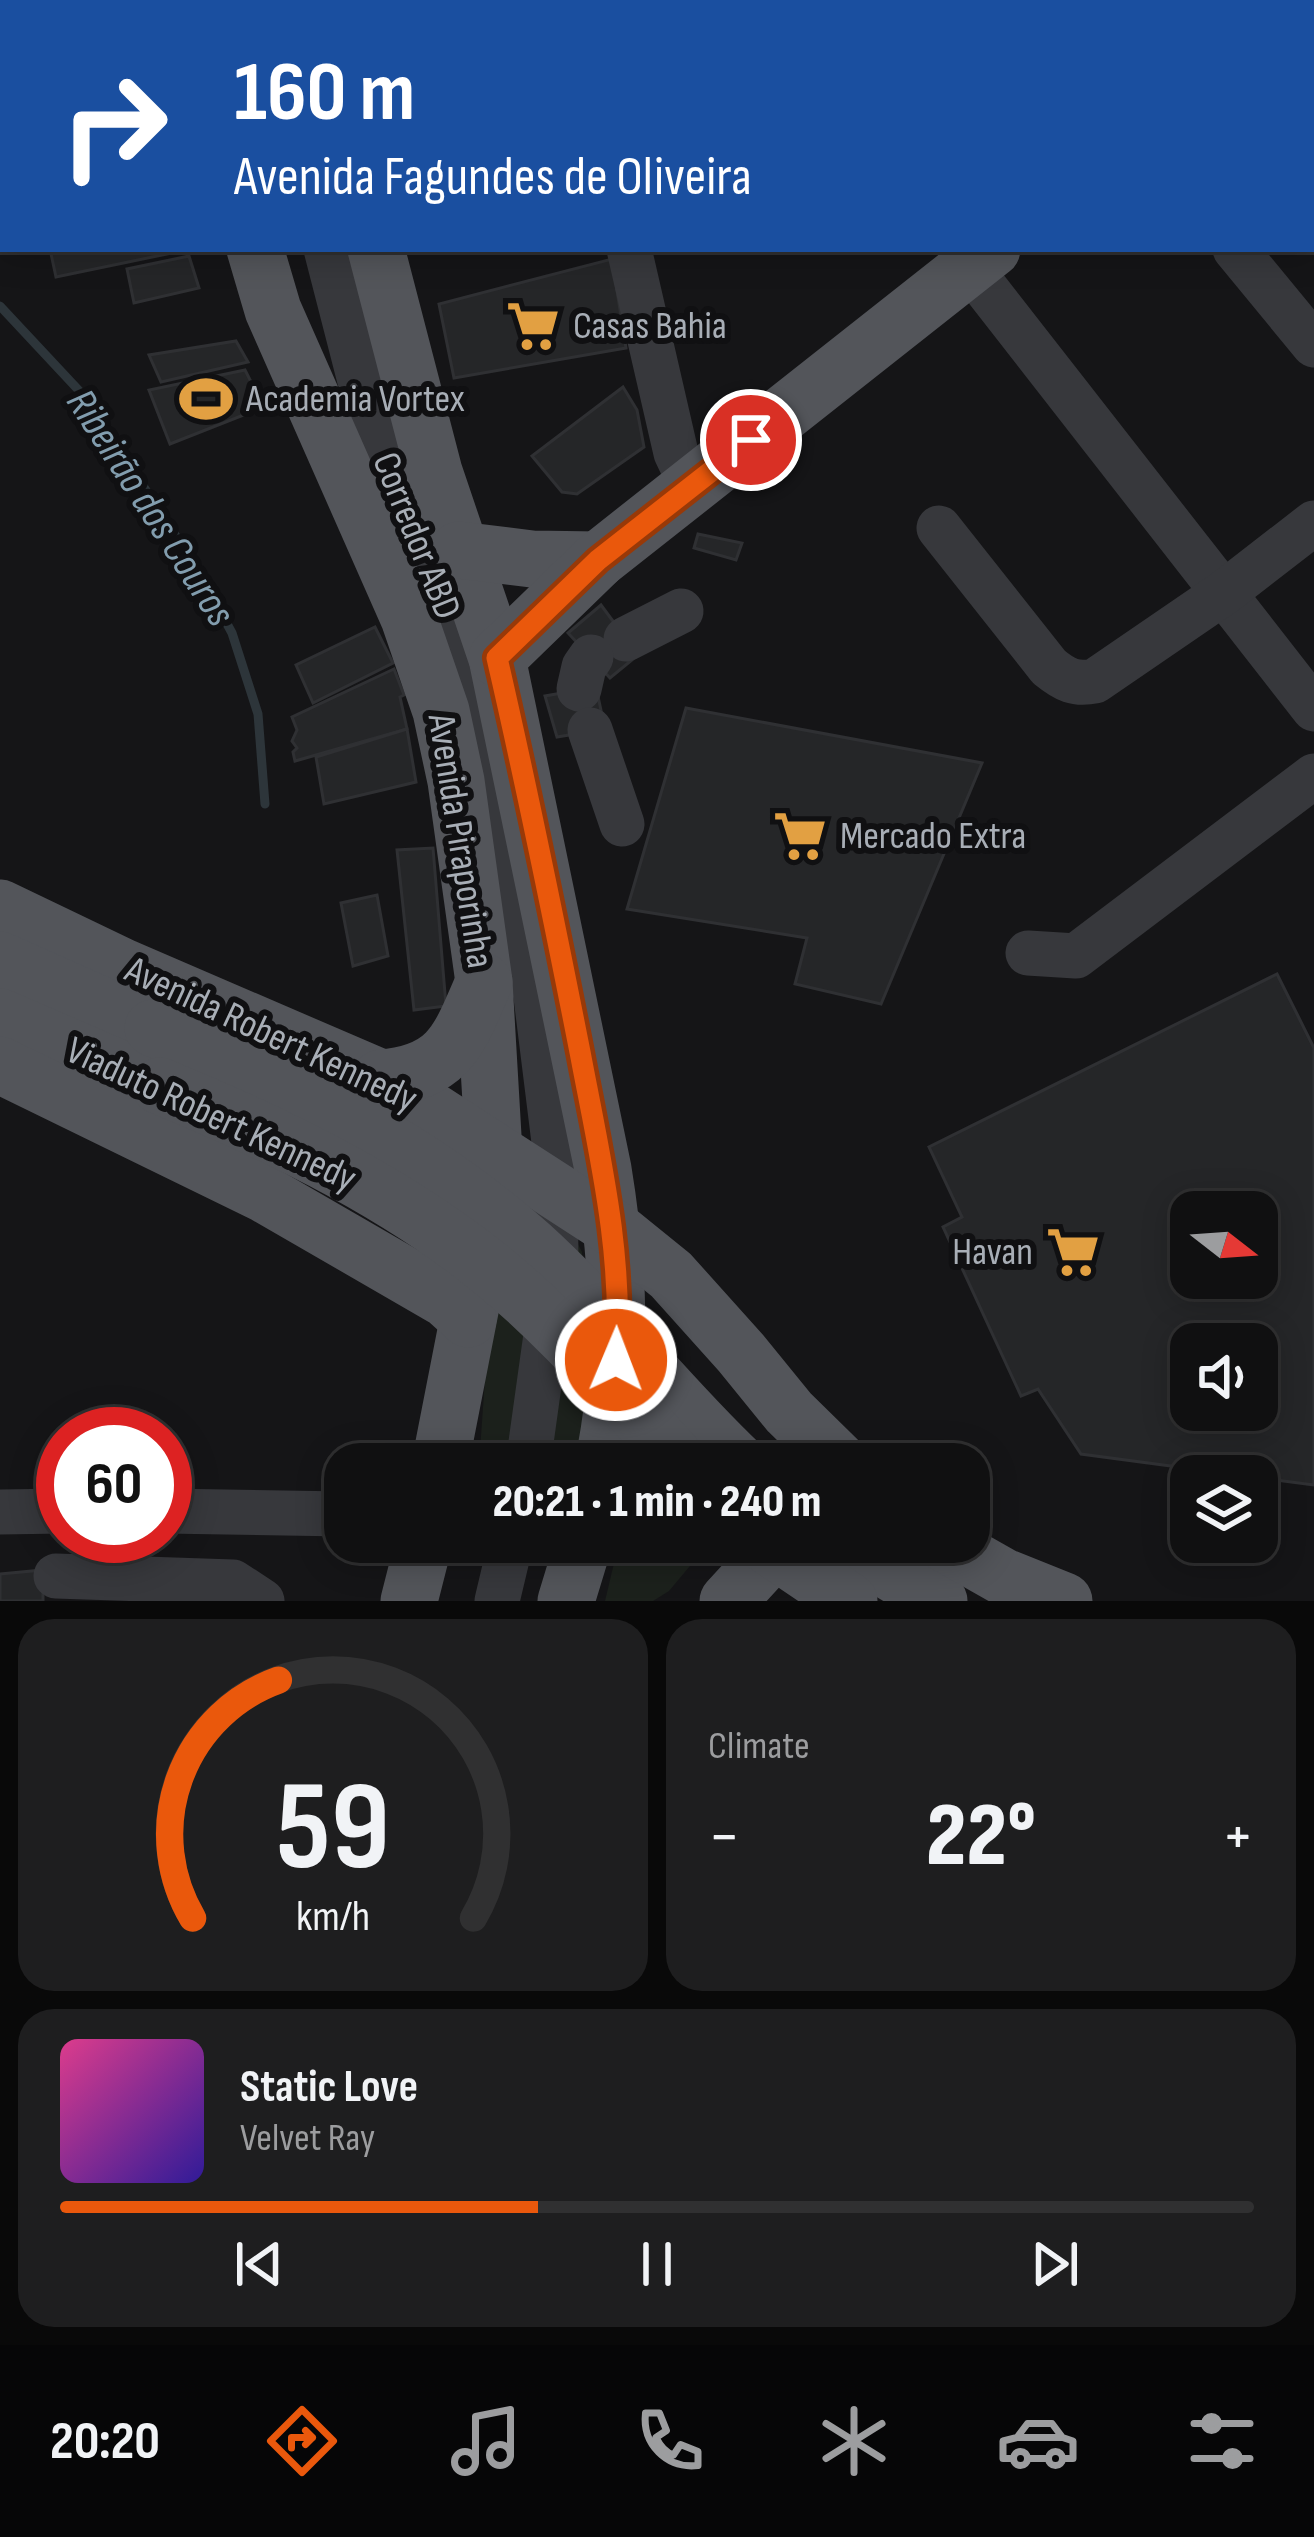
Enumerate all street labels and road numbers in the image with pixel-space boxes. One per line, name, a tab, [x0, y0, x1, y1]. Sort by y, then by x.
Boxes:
street label: Corredor ABD	[361, 446, 471, 626]
street label: Avenida Piraporinha	[417, 710, 503, 971]
street label: Avenida Robert Kennedy	[117, 946, 424, 1123]
street label: Viaduto Robert Kennedy	[58, 1027, 364, 1203]

